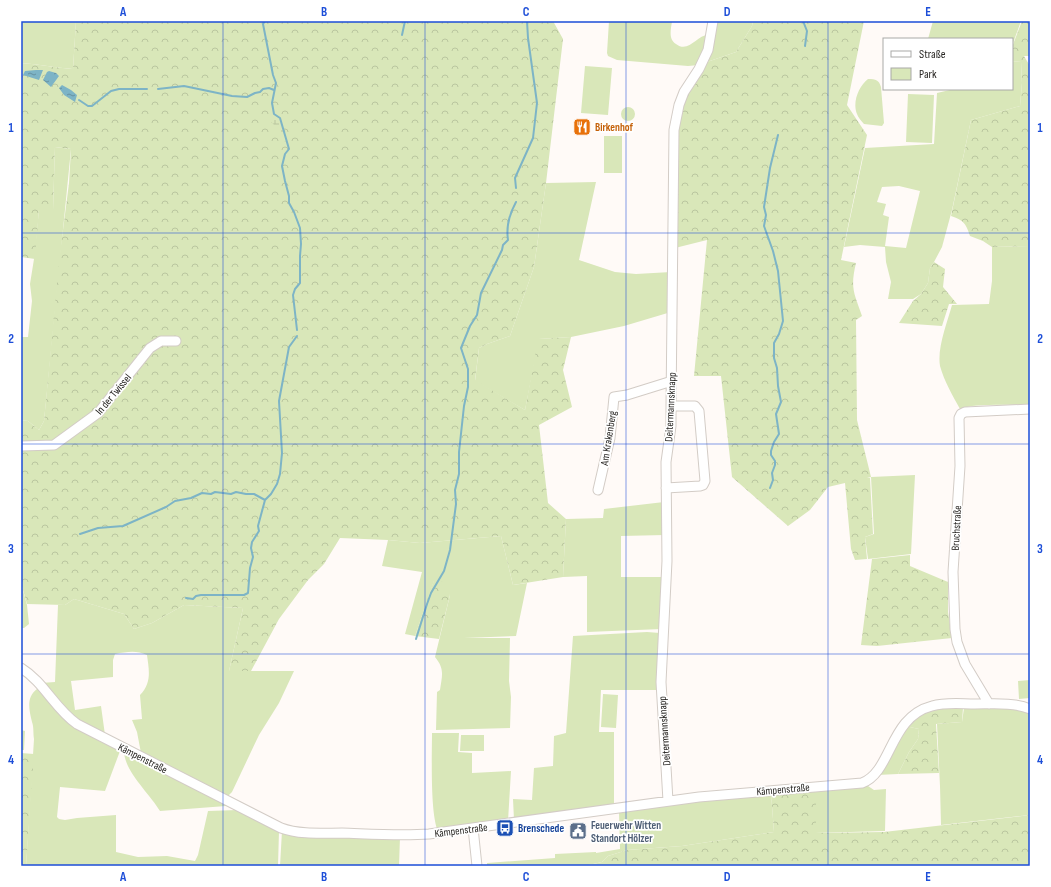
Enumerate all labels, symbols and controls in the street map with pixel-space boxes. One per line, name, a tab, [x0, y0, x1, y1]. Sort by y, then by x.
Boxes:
text: A	[119, 4, 127, 20]
text: B	[321, 4, 327, 20]
text: C	[523, 4, 530, 20]
text: D	[724, 4, 731, 20]
text: E	[925, 4, 931, 20]
legend	[883, 38, 1013, 90]
text: Straße	[919, 47, 946, 62]
text: Park	[919, 67, 937, 82]
restaurant icon: Birkenhof	[572, 117, 592, 137]
text: 1	[8, 120, 14, 136]
text: 1	[1037, 120, 1043, 136]
place label: Birkenhof	[595, 121, 634, 134]
text: 2	[8, 331, 14, 347]
text: 2	[1037, 331, 1043, 347]
street label: In der Twissel	[93, 371, 134, 417]
street label: Deitermannsknapp	[662, 372, 679, 442]
street label: Am Krakenberg	[598, 409, 619, 467]
street label: Bruchstraße	[949, 505, 964, 551]
text: 3	[8, 541, 14, 557]
text: 3	[1037, 541, 1043, 557]
street label: Deitermannsknapp	[656, 696, 673, 766]
street label: Kämpenstraße	[116, 741, 170, 776]
text: 4	[8, 752, 14, 768]
text: 4	[1037, 752, 1043, 768]
street label: Kämpenstraße	[756, 781, 810, 798]
bus stop icon: Brenschede	[495, 818, 515, 838]
place label: Feuerwehr Witten Standort Hölzer	[591, 819, 661, 845]
street label: Kämpenstraße	[434, 821, 488, 840]
public building icon: Feuerwehr Witten Standort Hölzer	[568, 821, 588, 841]
place label: Brenschede	[518, 822, 564, 835]
text: A	[119, 869, 127, 885]
text: B	[321, 869, 327, 885]
text: C	[523, 869, 530, 885]
text: D	[724, 869, 731, 885]
text: E	[925, 869, 931, 885]

